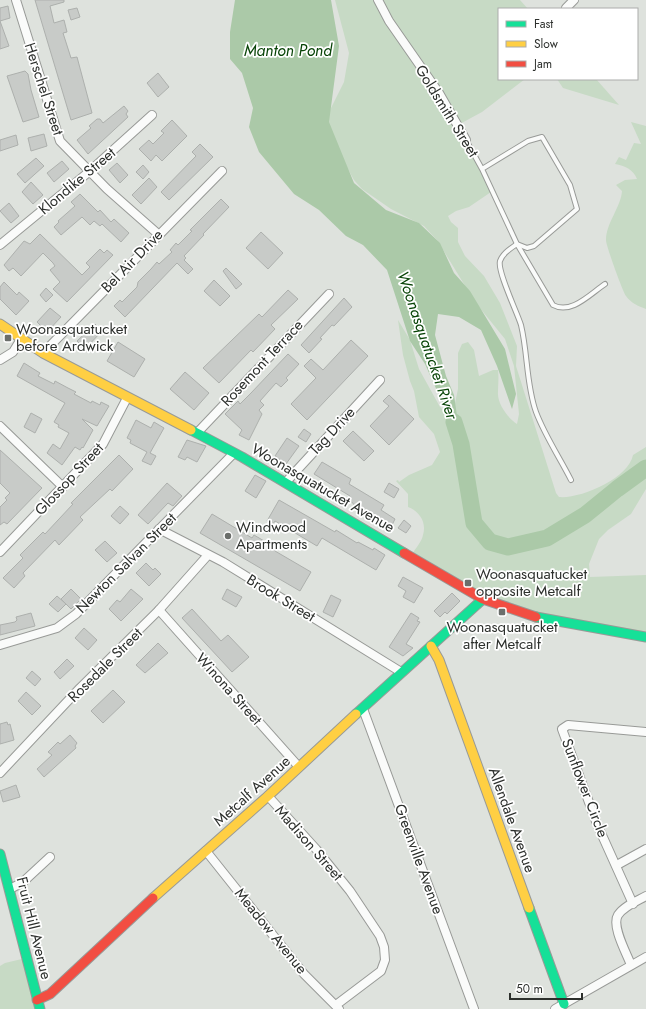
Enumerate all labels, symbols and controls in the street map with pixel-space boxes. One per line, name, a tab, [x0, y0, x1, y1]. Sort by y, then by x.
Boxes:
legend	[498, 8, 638, 80]
text: Fast	[534, 15, 553, 33]
text: Slow	[534, 35, 559, 53]
water label: Manton Pond	[244, 39, 333, 62]
street label: Herschel Street	[19, 40, 69, 138]
text: Jam	[532, 55, 552, 73]
street label: Goldsmith Street	[410, 61, 484, 162]
street label: Klondike Street	[34, 142, 121, 220]
street label: Bel Air Drive	[96, 224, 168, 298]
water label: Woonasquatucket River	[391, 268, 464, 424]
street label: Rosemont Terrace	[216, 314, 308, 411]
place label: Woonasquatucket before Ardwick	[16, 318, 128, 357]
marker: Woonasquatucket before Ardwick	[3, 333, 13, 343]
street label: Tag Drive	[304, 402, 360, 460]
street label: Glossop Street	[29, 437, 109, 520]
street label: Woonasquatucket Avenue	[247, 438, 399, 538]
street label: Newton Salvan Street	[71, 507, 182, 618]
place label: Windwood Apartments	[236, 516, 307, 555]
marker: Windwood Apartments	[223, 531, 233, 541]
place label: Woonasquatucket opposite Metcalf	[476, 563, 588, 602]
street label: Brook Street	[243, 569, 320, 627]
marker: Woonasquatucket opposite Metcalf	[463, 578, 473, 588]
marker: Woonasquatucket after Metcalf	[497, 607, 507, 617]
place label: Woonasquatucket after Metcalf	[446, 616, 558, 655]
street label: Rosedale Street	[63, 622, 148, 707]
street label: Winona Street	[191, 648, 268, 730]
street label: Sunflower Circle	[556, 735, 614, 841]
street label: Metcalf Avenue	[209, 750, 296, 832]
street label: Allendale Avenue	[483, 764, 541, 876]
street label: Madison Street	[270, 800, 348, 886]
street label: Greenville Avenue	[389, 801, 449, 918]
street label: Fruit Hill Avenue	[11, 874, 57, 982]
street label: Meadow Avenue	[229, 883, 313, 979]
scale bar	[510, 975, 582, 1001]
text: 50 m	[516, 980, 543, 998]

